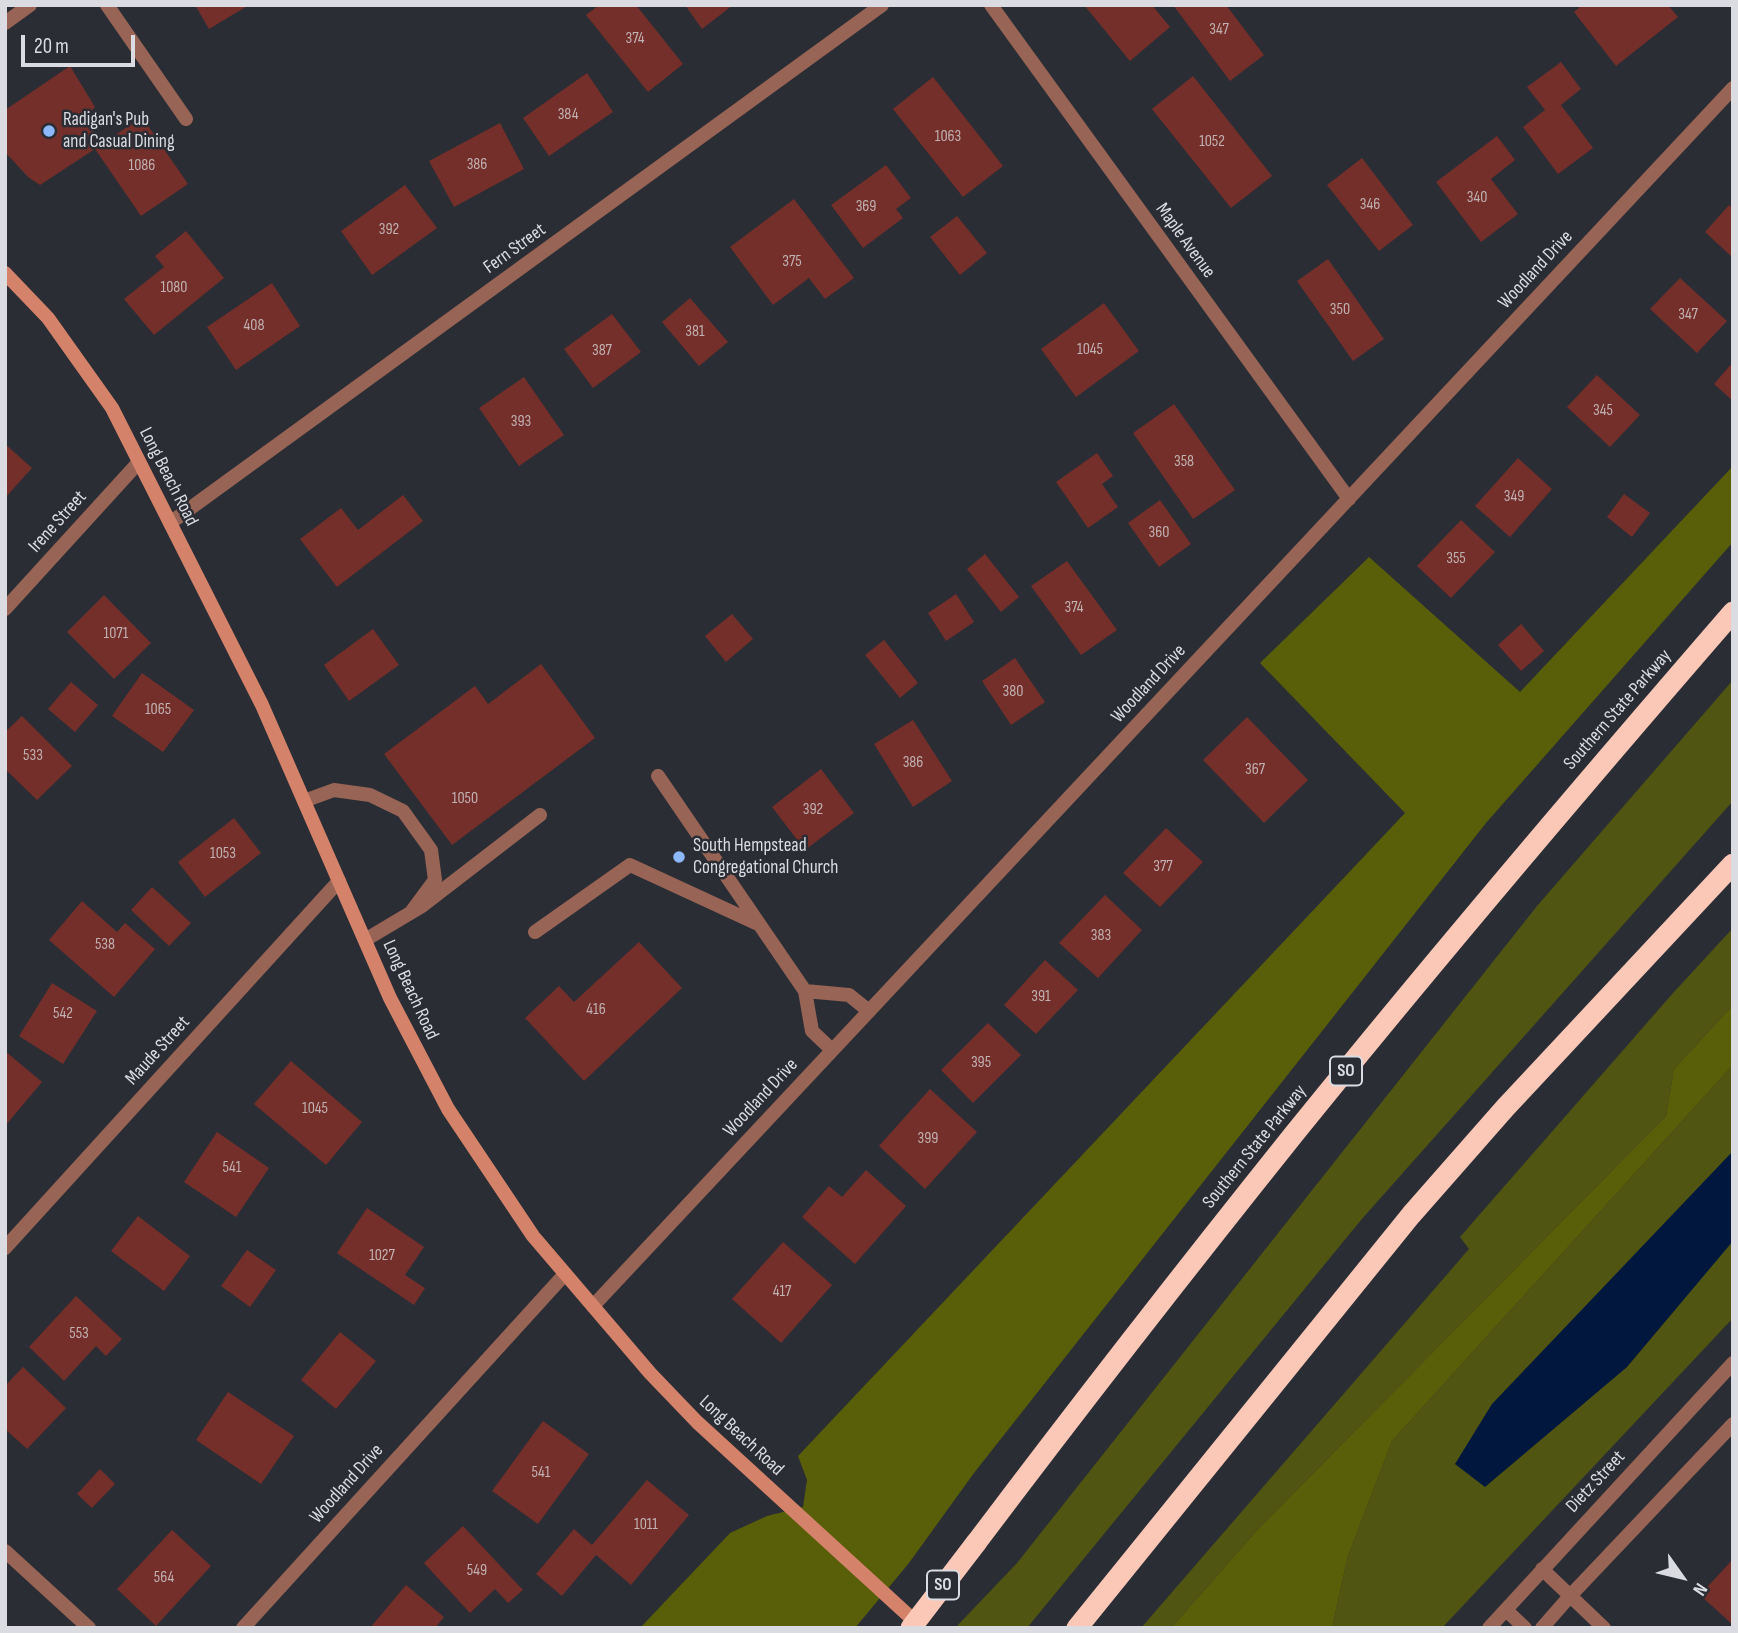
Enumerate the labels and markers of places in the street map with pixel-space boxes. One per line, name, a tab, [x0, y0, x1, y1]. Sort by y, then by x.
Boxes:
place label: Radigan's Pub and Casual Dining	[63, 109, 174, 153]
marker: Radigan's Pub and Casual Dining	[41, 123, 57, 139]
place label: South Hempstead Congregational Church	[693, 835, 838, 879]
marker: South Hempstead Congregational Church	[671, 849, 687, 865]

